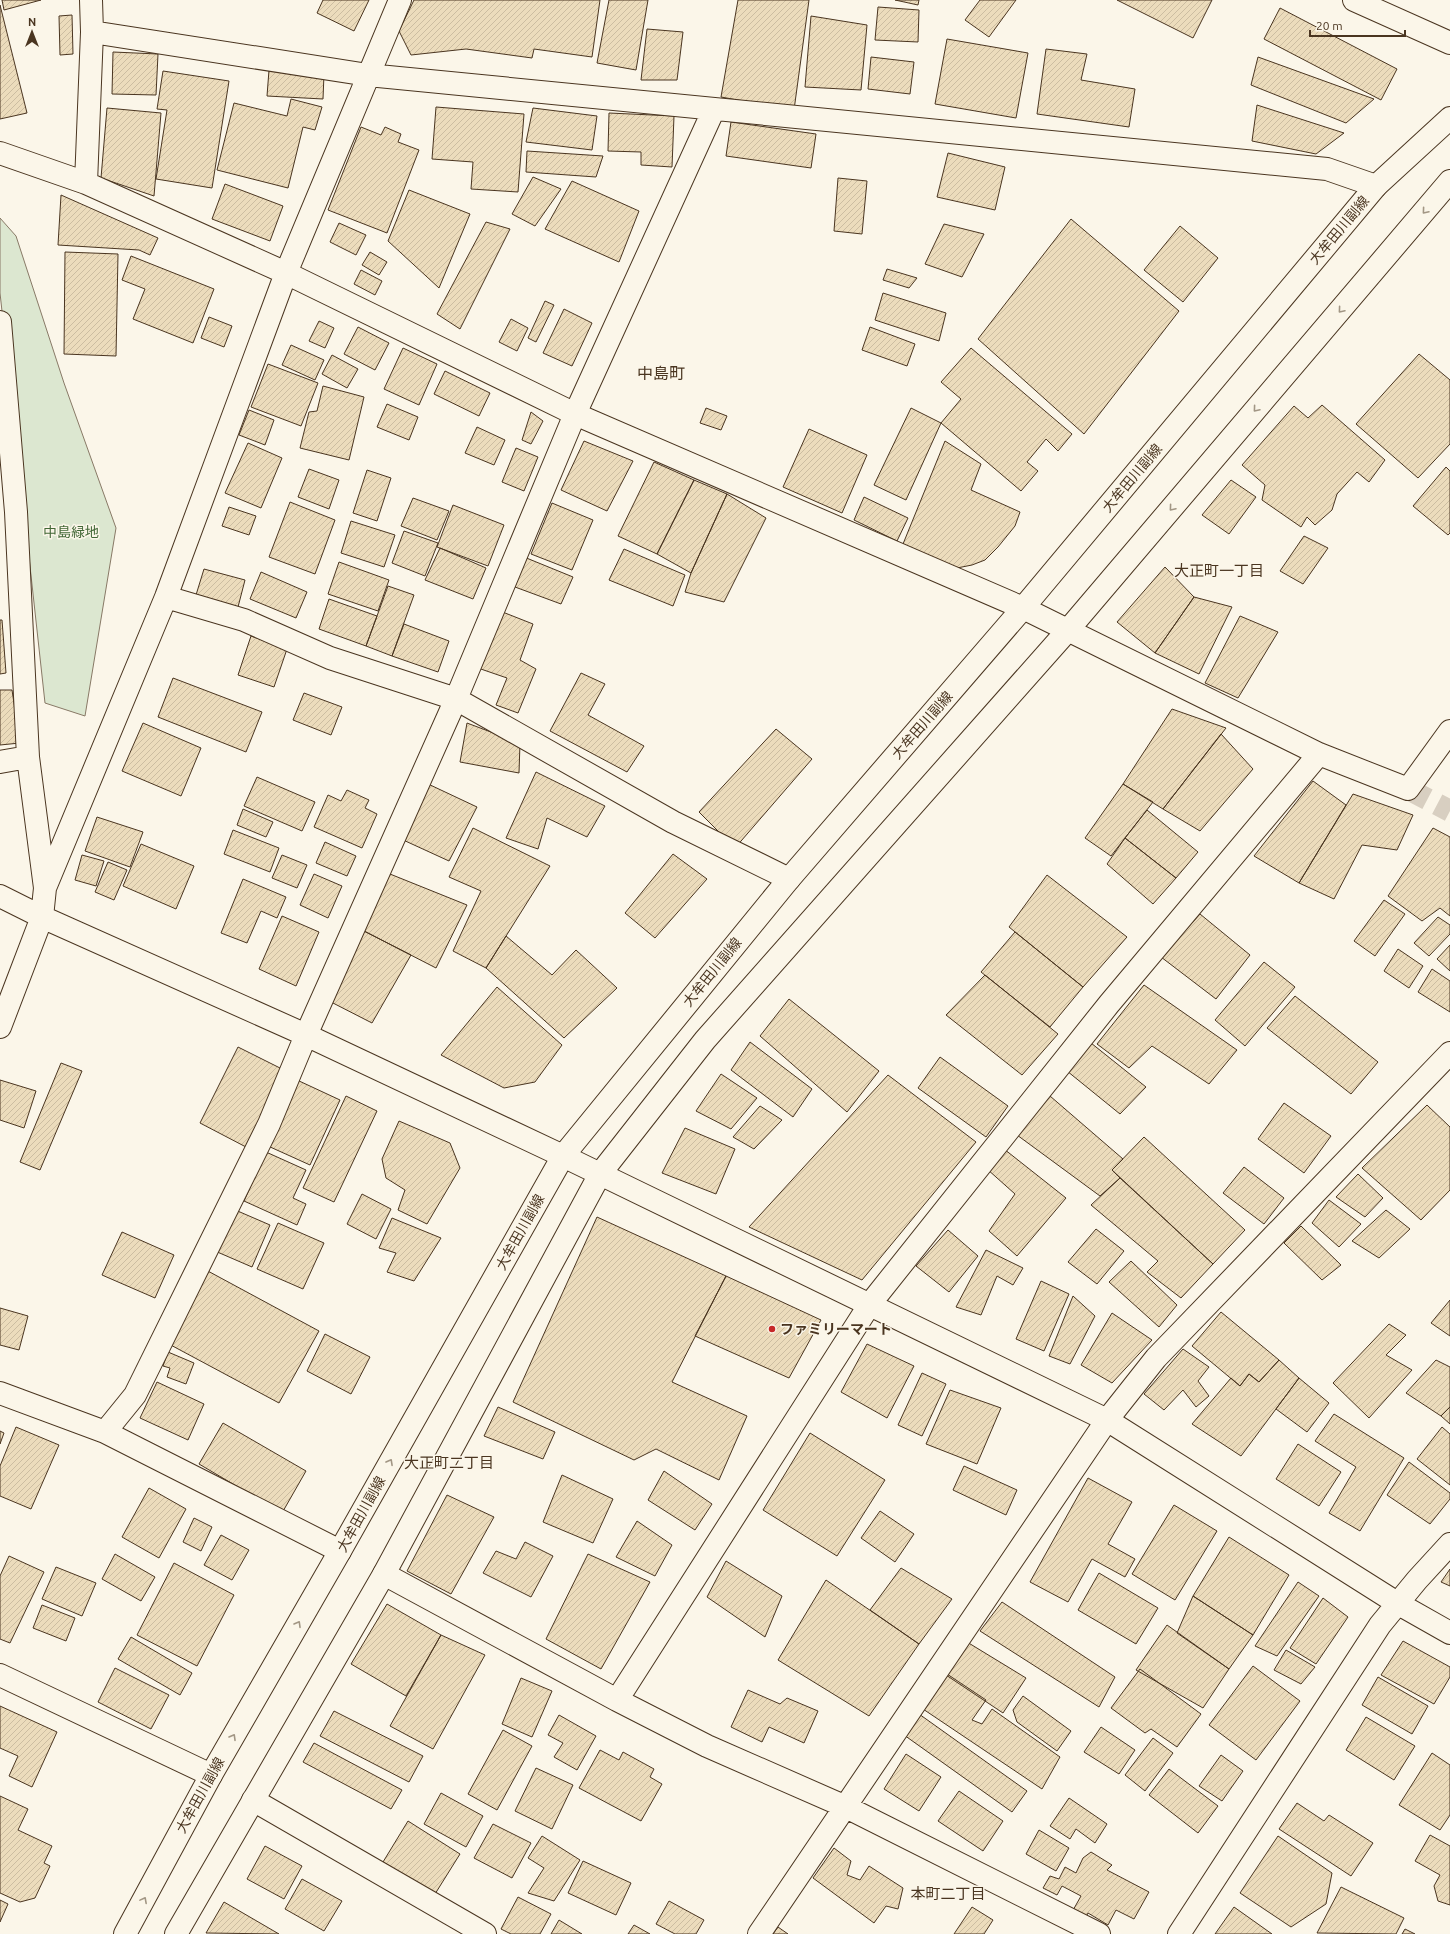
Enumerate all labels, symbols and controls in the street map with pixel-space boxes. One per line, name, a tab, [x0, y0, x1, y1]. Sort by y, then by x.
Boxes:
north arrow	[12, 12, 52, 52]
scale bar	[1310, 12, 1405, 38]
text: N	[28, 16, 36, 28]
text: 20 m	[1316, 19, 1343, 32]
street label: 大牟田川副線	[1306, 193, 1372, 267]
one-way arrow	[1422, 206, 1429, 213]
one-way arrow	[1338, 305, 1345, 312]
district label: 中島町	[637, 364, 685, 382]
one-way arrow	[1254, 404, 1261, 411]
street label: 大牟田川副線	[1099, 441, 1165, 515]
one-way arrow	[1170, 503, 1177, 510]
park label: 中島緑地	[43, 524, 99, 540]
district label: 大正町一丁目	[1174, 562, 1264, 579]
street label: 大牟田川副線	[888, 688, 956, 762]
street label: 大牟田川副線	[679, 934, 745, 1010]
street label: 大牟田川副線	[493, 1191, 547, 1273]
place label: ファミリーマート	[780, 1321, 892, 1337]
marker: ファミリーマート	[767, 1324, 777, 1334]
district label: 大正町二丁目	[404, 1454, 494, 1471]
one-way arrow	[386, 1459, 393, 1467]
street label: 大牟田川副線	[334, 1473, 388, 1555]
one-way arrow	[294, 1621, 301, 1628]
one-way arrow	[229, 1734, 236, 1741]
street label: 大牟田川副線	[173, 1754, 227, 1836]
district label: 本町二丁目	[910, 1885, 986, 1902]
one-way arrow	[139, 1897, 146, 1904]

